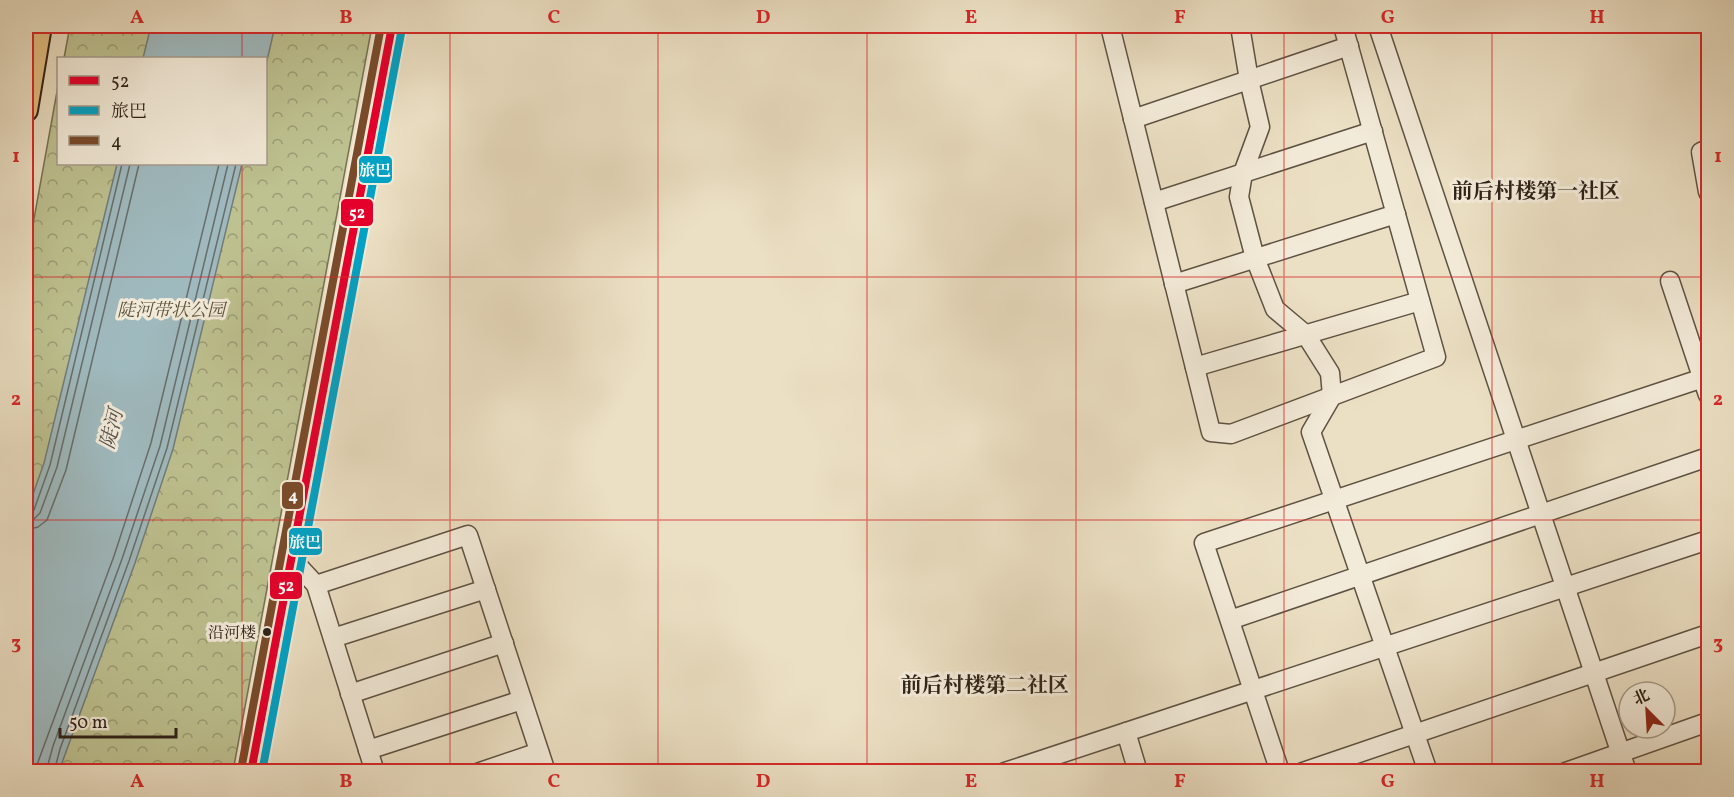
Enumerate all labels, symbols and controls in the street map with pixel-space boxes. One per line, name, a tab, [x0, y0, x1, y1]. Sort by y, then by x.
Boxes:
text: A	[130, 4, 144, 32]
text: B	[339, 4, 353, 32]
text: C	[548, 4, 561, 32]
text: D	[756, 4, 770, 32]
text: E	[965, 4, 977, 32]
text: F	[1174, 4, 1186, 32]
text: G	[1381, 4, 1395, 32]
text: H	[1589, 4, 1605, 32]
legend	[57, 57, 267, 165]
text: 52	[111, 70, 129, 95]
text: 旅巴	[111, 100, 147, 125]
text: 4	[111, 130, 122, 155]
text: 1	[12, 143, 20, 171]
text: 1	[1714, 143, 1722, 171]
line badge: 旅巴	[358, 155, 393, 184]
text: 旅巴	[359, 161, 391, 183]
district label: 前后村楼第一社区	[1452, 178, 1620, 207]
line badge: 52	[340, 198, 374, 227]
text: 52	[349, 203, 365, 225]
park label: 陡河带状公园	[117, 299, 228, 324]
text: 2	[11, 386, 21, 414]
text: 2	[1713, 386, 1723, 414]
water label: 陡河	[95, 404, 132, 452]
line badge: 4	[281, 481, 304, 510]
text: 4	[288, 486, 298, 508]
line badge: 旅巴	[288, 527, 323, 556]
text: 旅巴	[289, 533, 321, 555]
line badge: 52	[269, 571, 303, 600]
text: 52	[278, 576, 294, 598]
place label: 沿河楼	[208, 623, 256, 645]
marker: 沿河楼	[261, 626, 273, 638]
text: 3	[11, 630, 21, 658]
text: 3	[1713, 630, 1723, 658]
district label: 前后村楼第二社区	[901, 672, 1069, 701]
north arrow	[1617, 680, 1677, 740]
text: 北	[1630, 685, 1654, 711]
scale bar	[60, 701, 176, 739]
text: 50 m	[69, 711, 108, 736]
text: A	[130, 768, 144, 796]
text: B	[339, 768, 353, 796]
text: C	[548, 768, 561, 796]
text: D	[756, 768, 770, 796]
text: E	[965, 768, 977, 796]
text: F	[1174, 768, 1186, 796]
text: G	[1381, 768, 1395, 796]
text: H	[1589, 768, 1605, 796]

